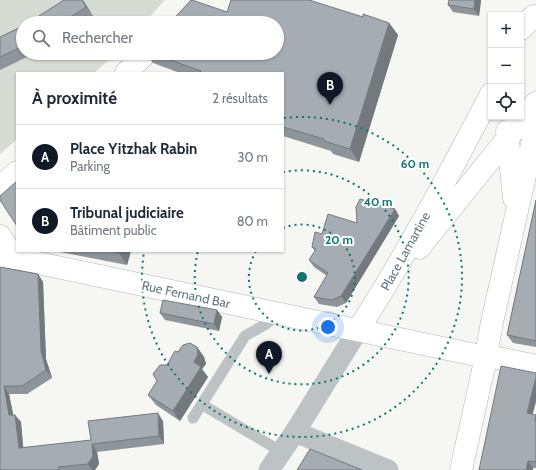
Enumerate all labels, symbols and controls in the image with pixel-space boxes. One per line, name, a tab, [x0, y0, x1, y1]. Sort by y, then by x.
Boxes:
map controls	[488, 12, 524, 120]
button: +	[488, 12, 524, 48]
search box	[16, 16, 284, 60]
icon: search	[30, 27, 52, 49]
text: Rechercher	[62, 29, 133, 47]
button: −	[488, 48, 524, 84]
pin: B	[317, 72, 343, 105]
button: locate	[488, 84, 524, 120]
text: À proximité	[32, 88, 117, 108]
text: 2 résultats	[212, 90, 268, 106]
text: Place Yitzhak Rabin	[70, 140, 197, 158]
text: A	[41, 149, 49, 165]
text: 30 m	[238, 149, 268, 165]
text: 60 m	[401, 156, 429, 171]
text: Parking	[70, 158, 110, 174]
text: 40 m	[363, 194, 393, 209]
text: Tribunal judiciaire	[70, 204, 184, 222]
street label: Place Lamartine	[377, 209, 433, 293]
text: B	[41, 213, 49, 229]
text: 80 m	[237, 213, 268, 229]
text: Bâtiment public	[70, 222, 157, 238]
text: 20 m	[325, 232, 353, 247]
centre of rings	[295, 270, 309, 284]
street label: Rue Fernand Bar	[140, 277, 233, 311]
your location	[318, 317, 338, 337]
pin: A	[256, 341, 282, 374]

